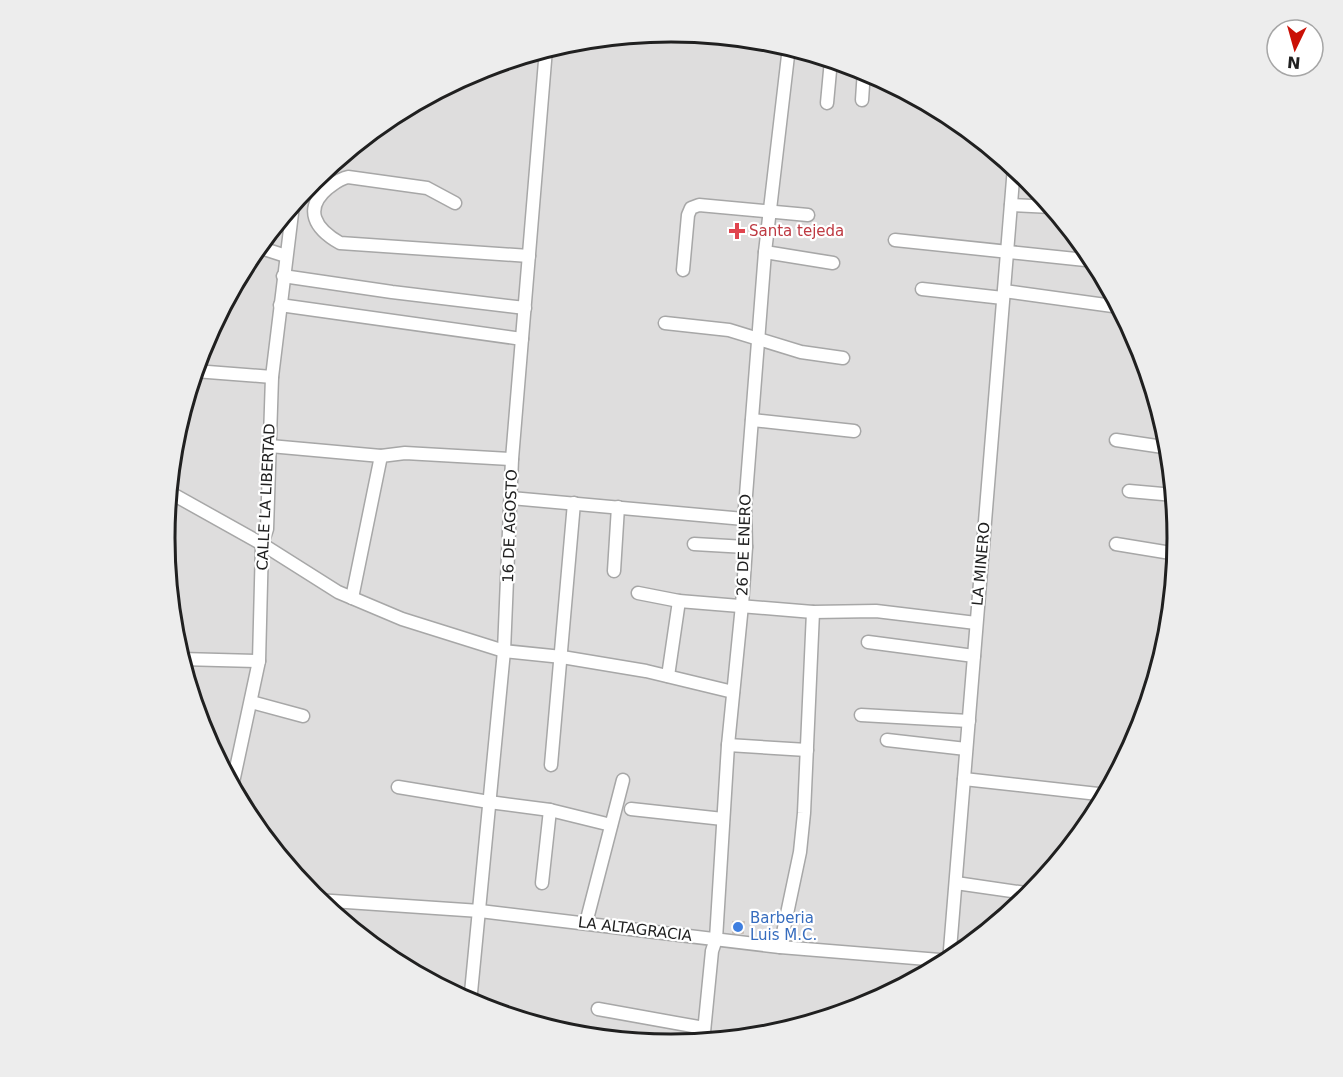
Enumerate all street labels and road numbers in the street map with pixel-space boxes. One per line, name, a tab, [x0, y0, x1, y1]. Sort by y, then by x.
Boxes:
street label: CALLE LA LIBERTAD	[253, 423, 279, 571]
street label: 16 DE AGOSTO	[499, 469, 521, 583]
street label: 26 DE ENERO	[733, 494, 755, 596]
street label: LA MINERO	[968, 521, 994, 607]
street label: LA ALTAGRACIA	[577, 913, 694, 945]

